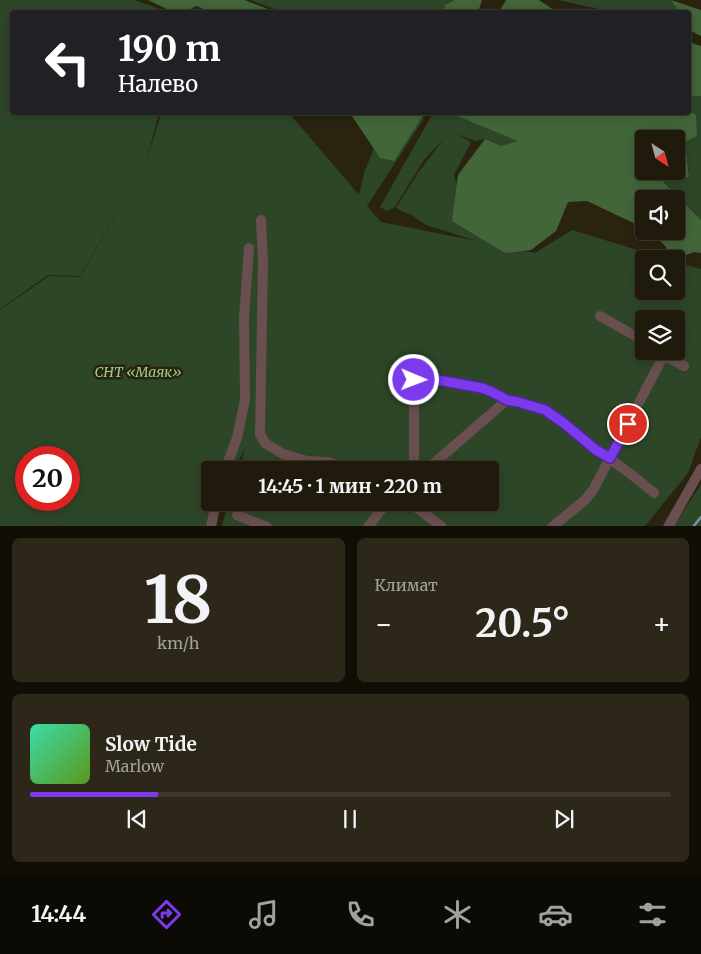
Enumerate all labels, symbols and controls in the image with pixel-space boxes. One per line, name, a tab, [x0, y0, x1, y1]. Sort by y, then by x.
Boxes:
text: 190 m	[118, 27, 221, 71]
icon: left	[35, 30, 100, 95]
text: Налево	[118, 70, 198, 98]
north arrow	[635, 130, 685, 180]
map controls	[635, 130, 685, 360]
button: sound	[635, 190, 685, 240]
button: search	[635, 250, 685, 300]
button: layers	[635, 310, 685, 360]
position arrow	[387, 353, 439, 405]
park label: СНТ «Маяк»	[94, 363, 182, 381]
pin	[607, 403, 649, 445]
icon: arrive	[614, 410, 642, 438]
speed limit sign: 20	[15, 446, 80, 511]
text: 14:45 · 1 мин · 220 m	[258, 474, 442, 498]
text: 18	[144, 559, 213, 641]
text: Климат	[375, 575, 438, 595]
text: 20.5°	[475, 600, 570, 647]
text: −	[375, 606, 393, 642]
text: +	[652, 606, 671, 642]
text: km/h	[157, 633, 199, 653]
text: Slow Tide	[105, 732, 197, 756]
text: Marlow	[105, 756, 164, 776]
icon: previous	[123, 805, 151, 833]
icon: pause	[336, 805, 364, 833]
icon: next	[550, 805, 578, 833]
icon: directions	[149, 897, 184, 932]
icon: music	[246, 897, 281, 932]
icon: phone	[343, 897, 378, 932]
icon: climate	[440, 897, 475, 932]
icon: car	[538, 897, 573, 932]
icon: filters	[635, 897, 670, 932]
text: 14:44	[31, 900, 86, 928]

